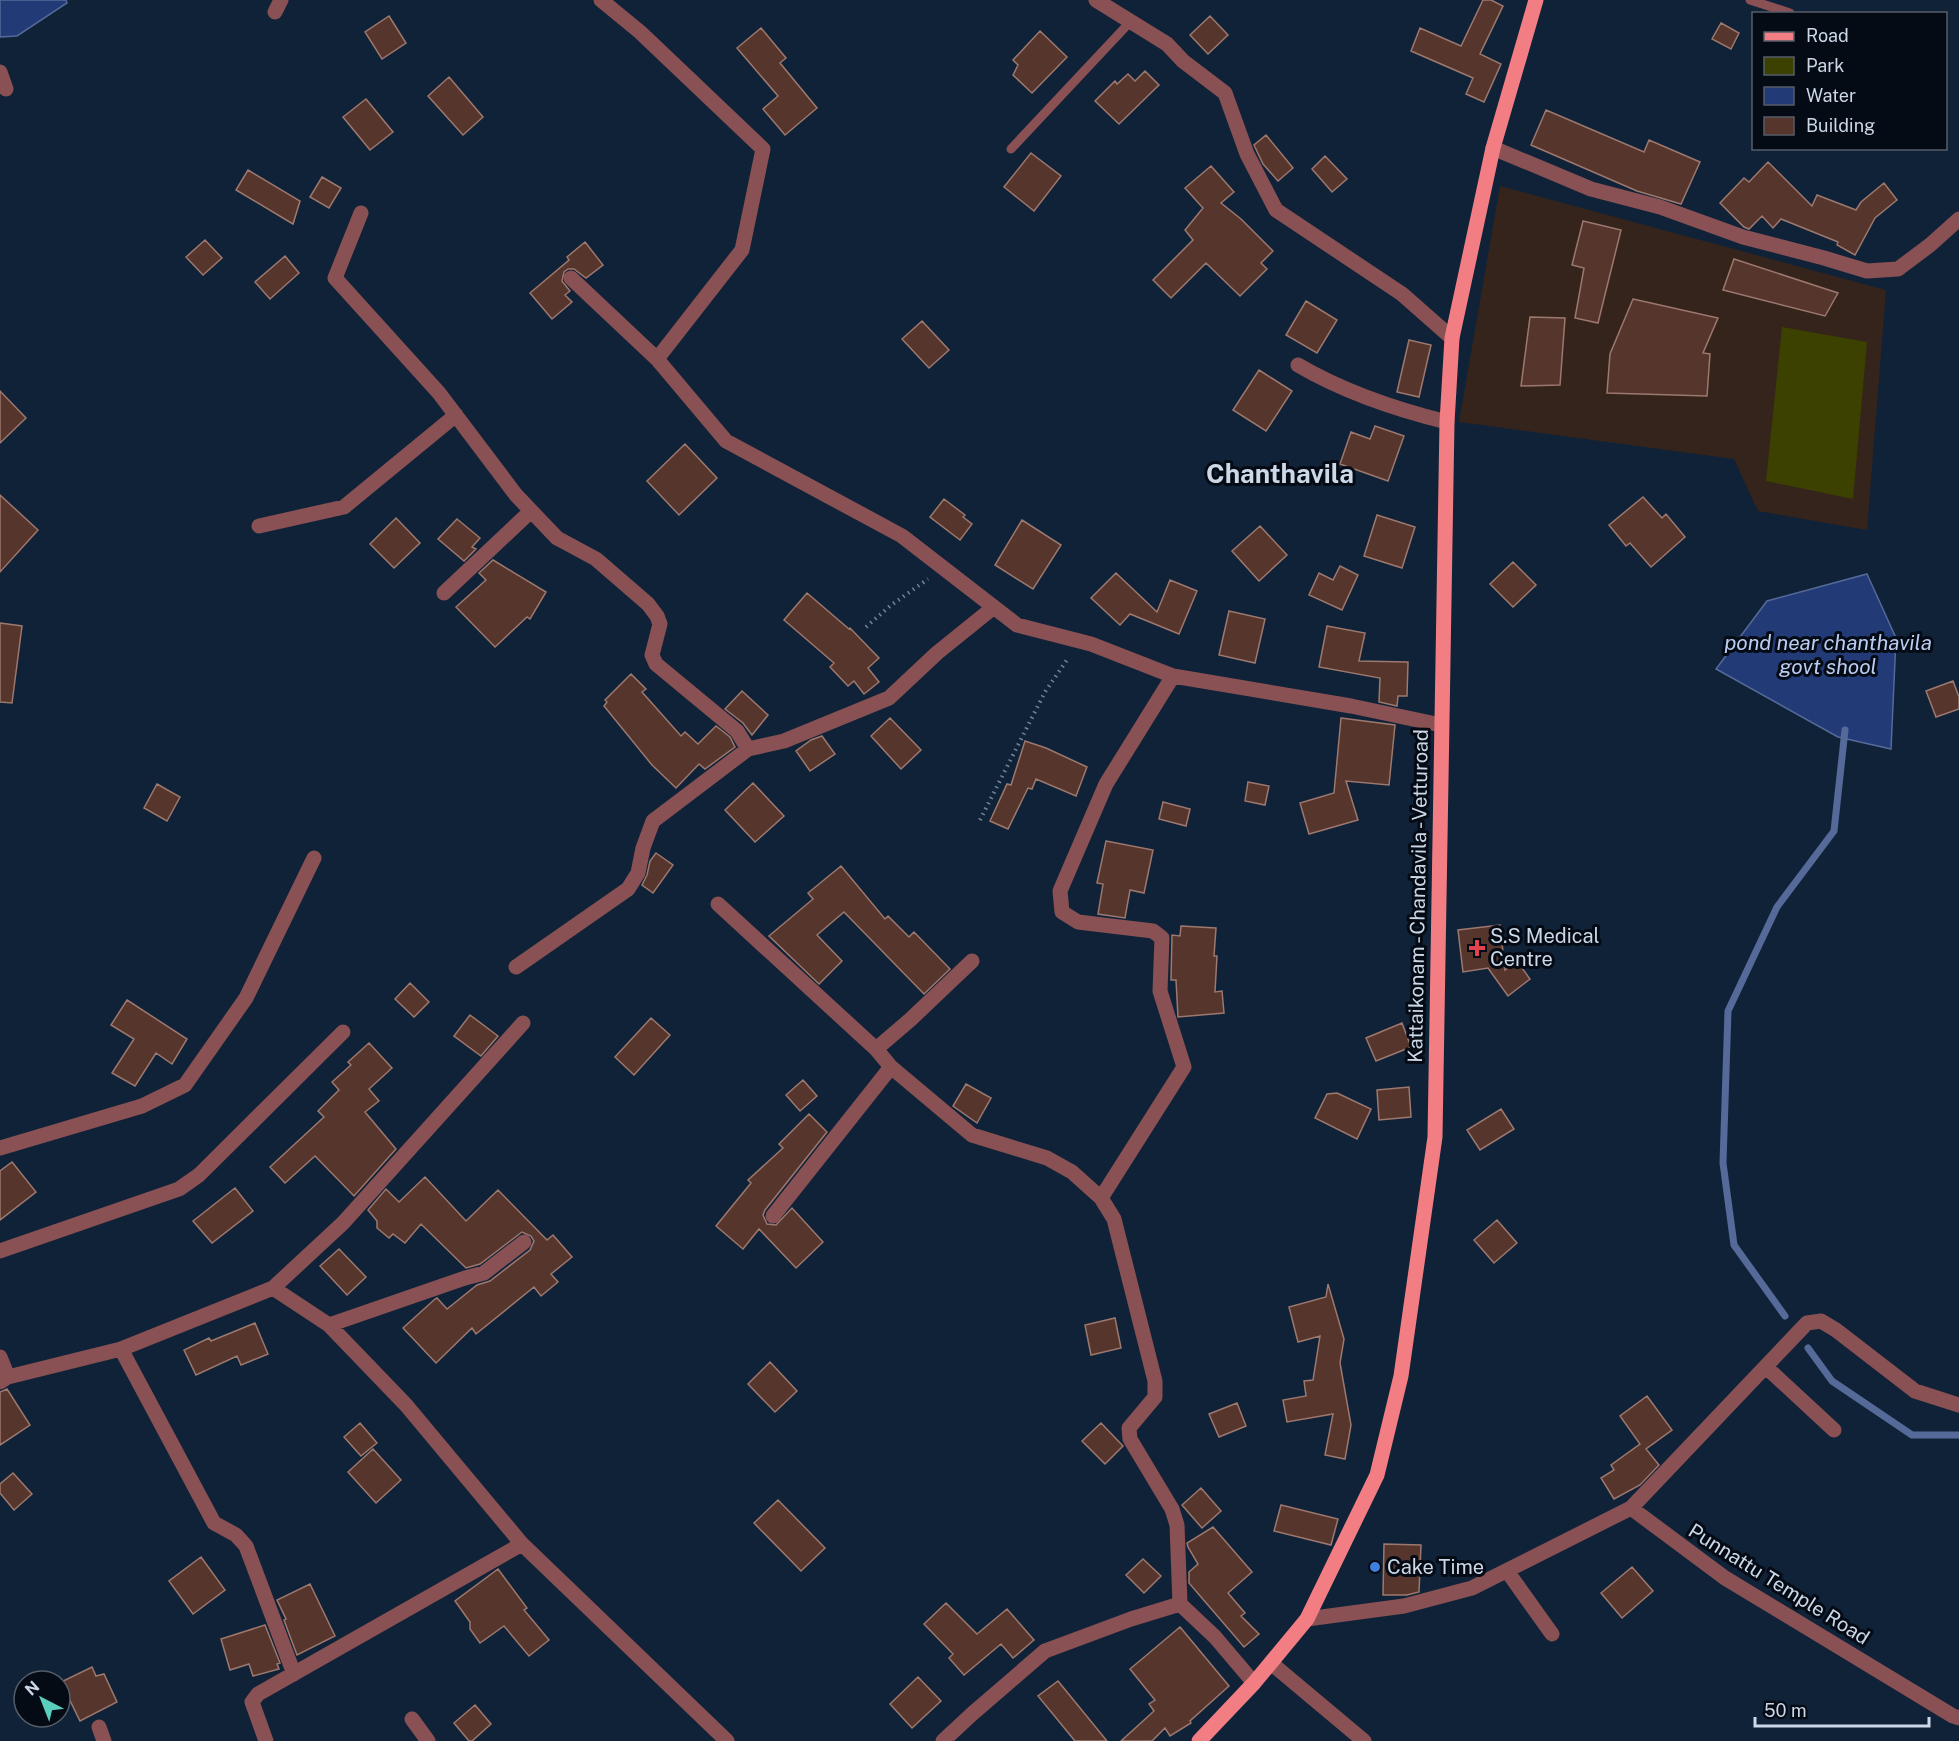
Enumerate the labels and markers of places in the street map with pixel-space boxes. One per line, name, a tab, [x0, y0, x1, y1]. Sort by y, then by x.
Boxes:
place label: S.S Medical Centre	[1490, 924, 1600, 971]
marker: S.S Medical Centre	[1468, 939, 1486, 957]
place label: Cake Time	[1387, 1555, 1484, 1579]
marker: Cake Time	[1368, 1560, 1382, 1574]

